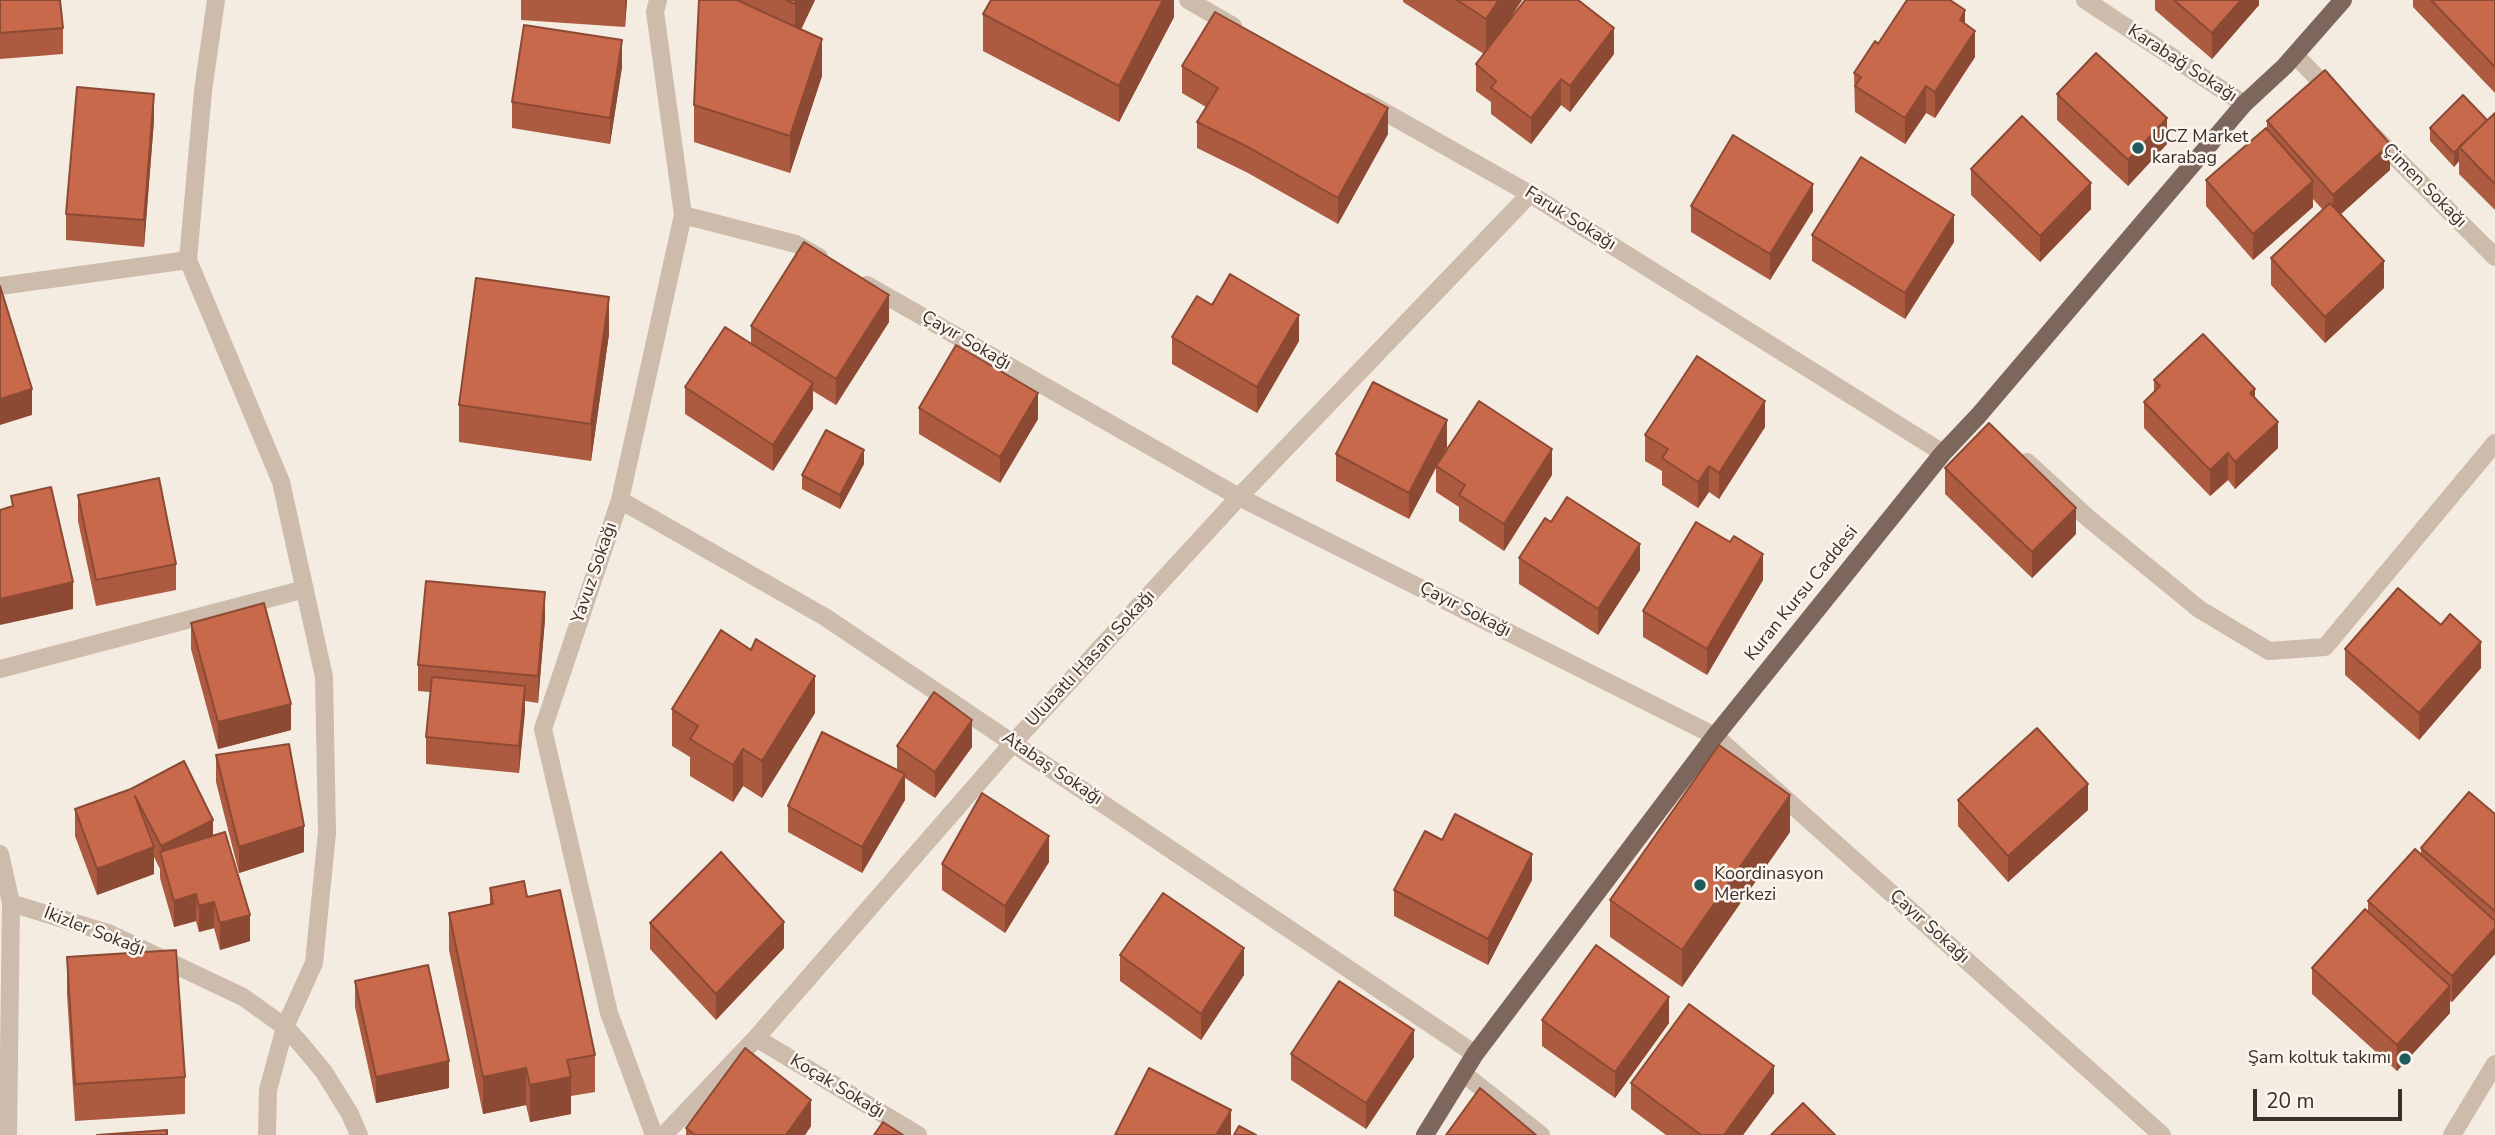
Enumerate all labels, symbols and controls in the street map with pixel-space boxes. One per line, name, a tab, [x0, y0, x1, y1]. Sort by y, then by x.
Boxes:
street label: Karabağ Sokağı	[2123, 21, 2241, 107]
place label: UCZ Market karabag	[2152, 127, 2248, 170]
street label: Çimen Sokağı	[2377, 139, 2471, 233]
marker: UCZ Market karabag	[2130, 140, 2146, 156]
street label: Faruk Sokağı	[1520, 182, 1620, 256]
street label: Çayır Sokağı	[917, 307, 1015, 375]
street label: Yavuz Sokağı	[568, 520, 622, 626]
street label: Kuran Kursu Caddesi	[1741, 522, 1863, 666]
street label: Çayır Sokağı	[1416, 578, 1514, 642]
street label: Ulubatlı Hasan Sokağı	[1022, 586, 1160, 732]
street label: Atabaş Sokağı	[998, 728, 1106, 810]
place label: Koordinasyon Merkezi	[1714, 864, 1824, 906]
marker: Koordinasyon Merkezi	[1692, 877, 1708, 893]
street label: Çayır Sokağı	[1885, 886, 1973, 968]
street label: İkizler Sokağı	[41, 903, 147, 961]
place label: Şam koltuk takımı	[2248, 1048, 2391, 1070]
street label: Koçak Sokağı	[786, 1050, 888, 1124]
marker: Şam koltuk takımı	[2397, 1051, 2413, 1067]
scale bar	[2257, 1076, 2406, 1120]
text: 20 m	[2266, 1087, 2315, 1115]

